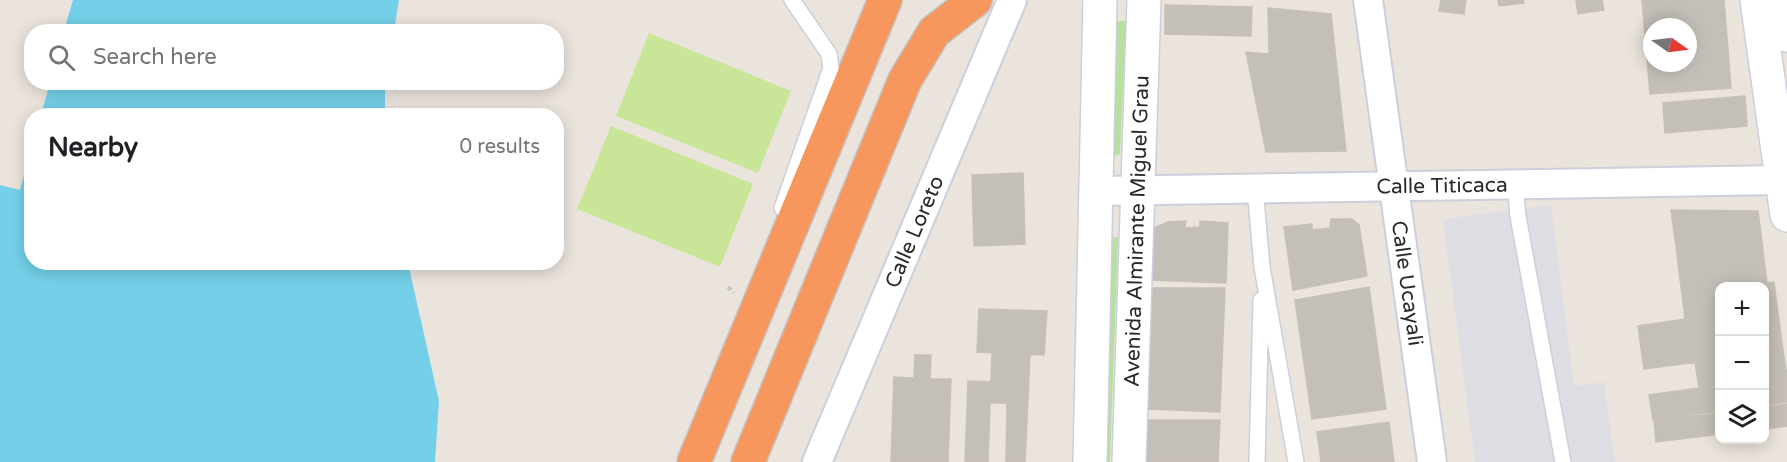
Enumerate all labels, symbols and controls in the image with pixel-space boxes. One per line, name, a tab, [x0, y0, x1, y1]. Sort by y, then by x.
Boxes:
north arrow	[1643, 18, 1697, 72]
search box	[24, 24, 564, 90]
icon: search	[45, 41, 78, 74]
text: Search here	[93, 44, 217, 70]
street label: Avenida Almirante Miguel Grau	[1119, 75, 1155, 387]
text: Nearby	[48, 132, 138, 163]
text: 0 results	[460, 135, 540, 159]
street label: Calle Loreto	[880, 172, 949, 292]
street label: Calle Titicaca	[1376, 172, 1508, 200]
street label: Calle Ucayali	[1386, 219, 1428, 348]
map controls	[1715, 282, 1769, 444]
button: +	[1715, 282, 1769, 336]
button: −	[1715, 336, 1769, 390]
button: layers	[1715, 390, 1769, 444]

